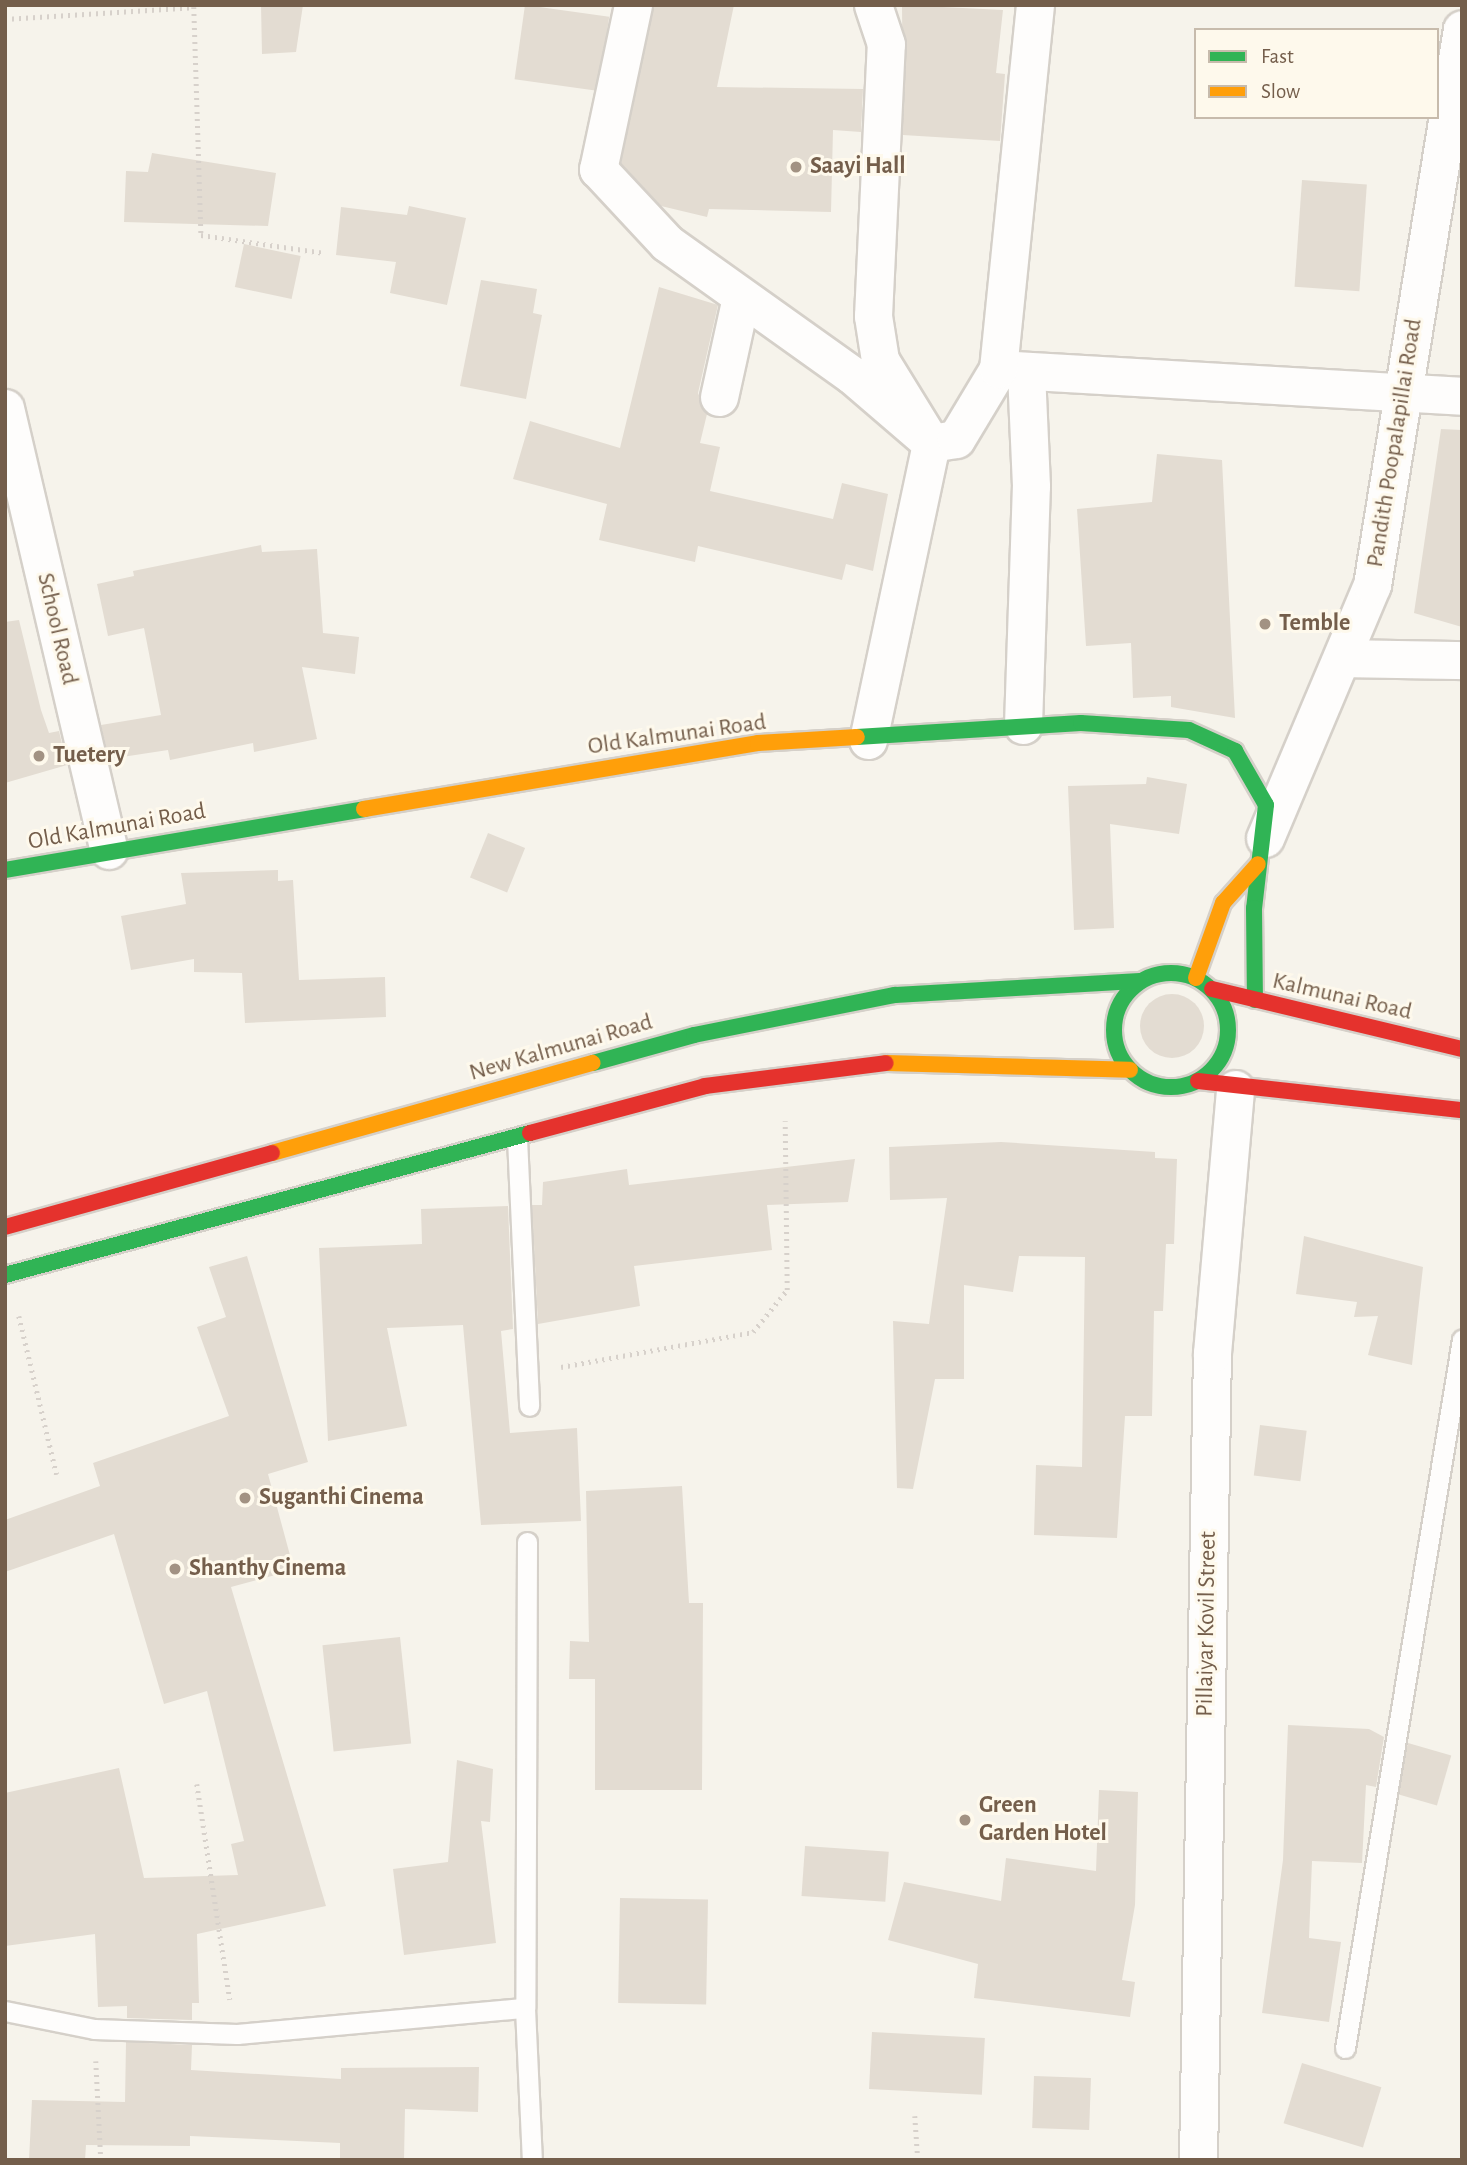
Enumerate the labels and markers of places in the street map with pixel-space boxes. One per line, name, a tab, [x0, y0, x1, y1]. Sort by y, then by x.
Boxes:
place label: Saayi Hall	[810, 153, 906, 181]
marker: Saayi Hall	[788, 159, 804, 175]
place label: Temble	[1279, 610, 1350, 638]
marker: Temble	[1257, 616, 1273, 632]
place label: Tuetery	[53, 742, 126, 770]
marker: Tuetery	[31, 748, 47, 764]
place label: Suganthi Cinema	[259, 1484, 424, 1512]
marker: Suganthi Cinema	[237, 1490, 253, 1506]
place label: Shanthy Cinema	[189, 1555, 346, 1583]
marker: Shanthy Cinema	[167, 1561, 183, 1577]
place label: Green Garden Hotel	[979, 1792, 1107, 1848]
marker: Green Garden Hotel	[957, 1812, 973, 1828]

